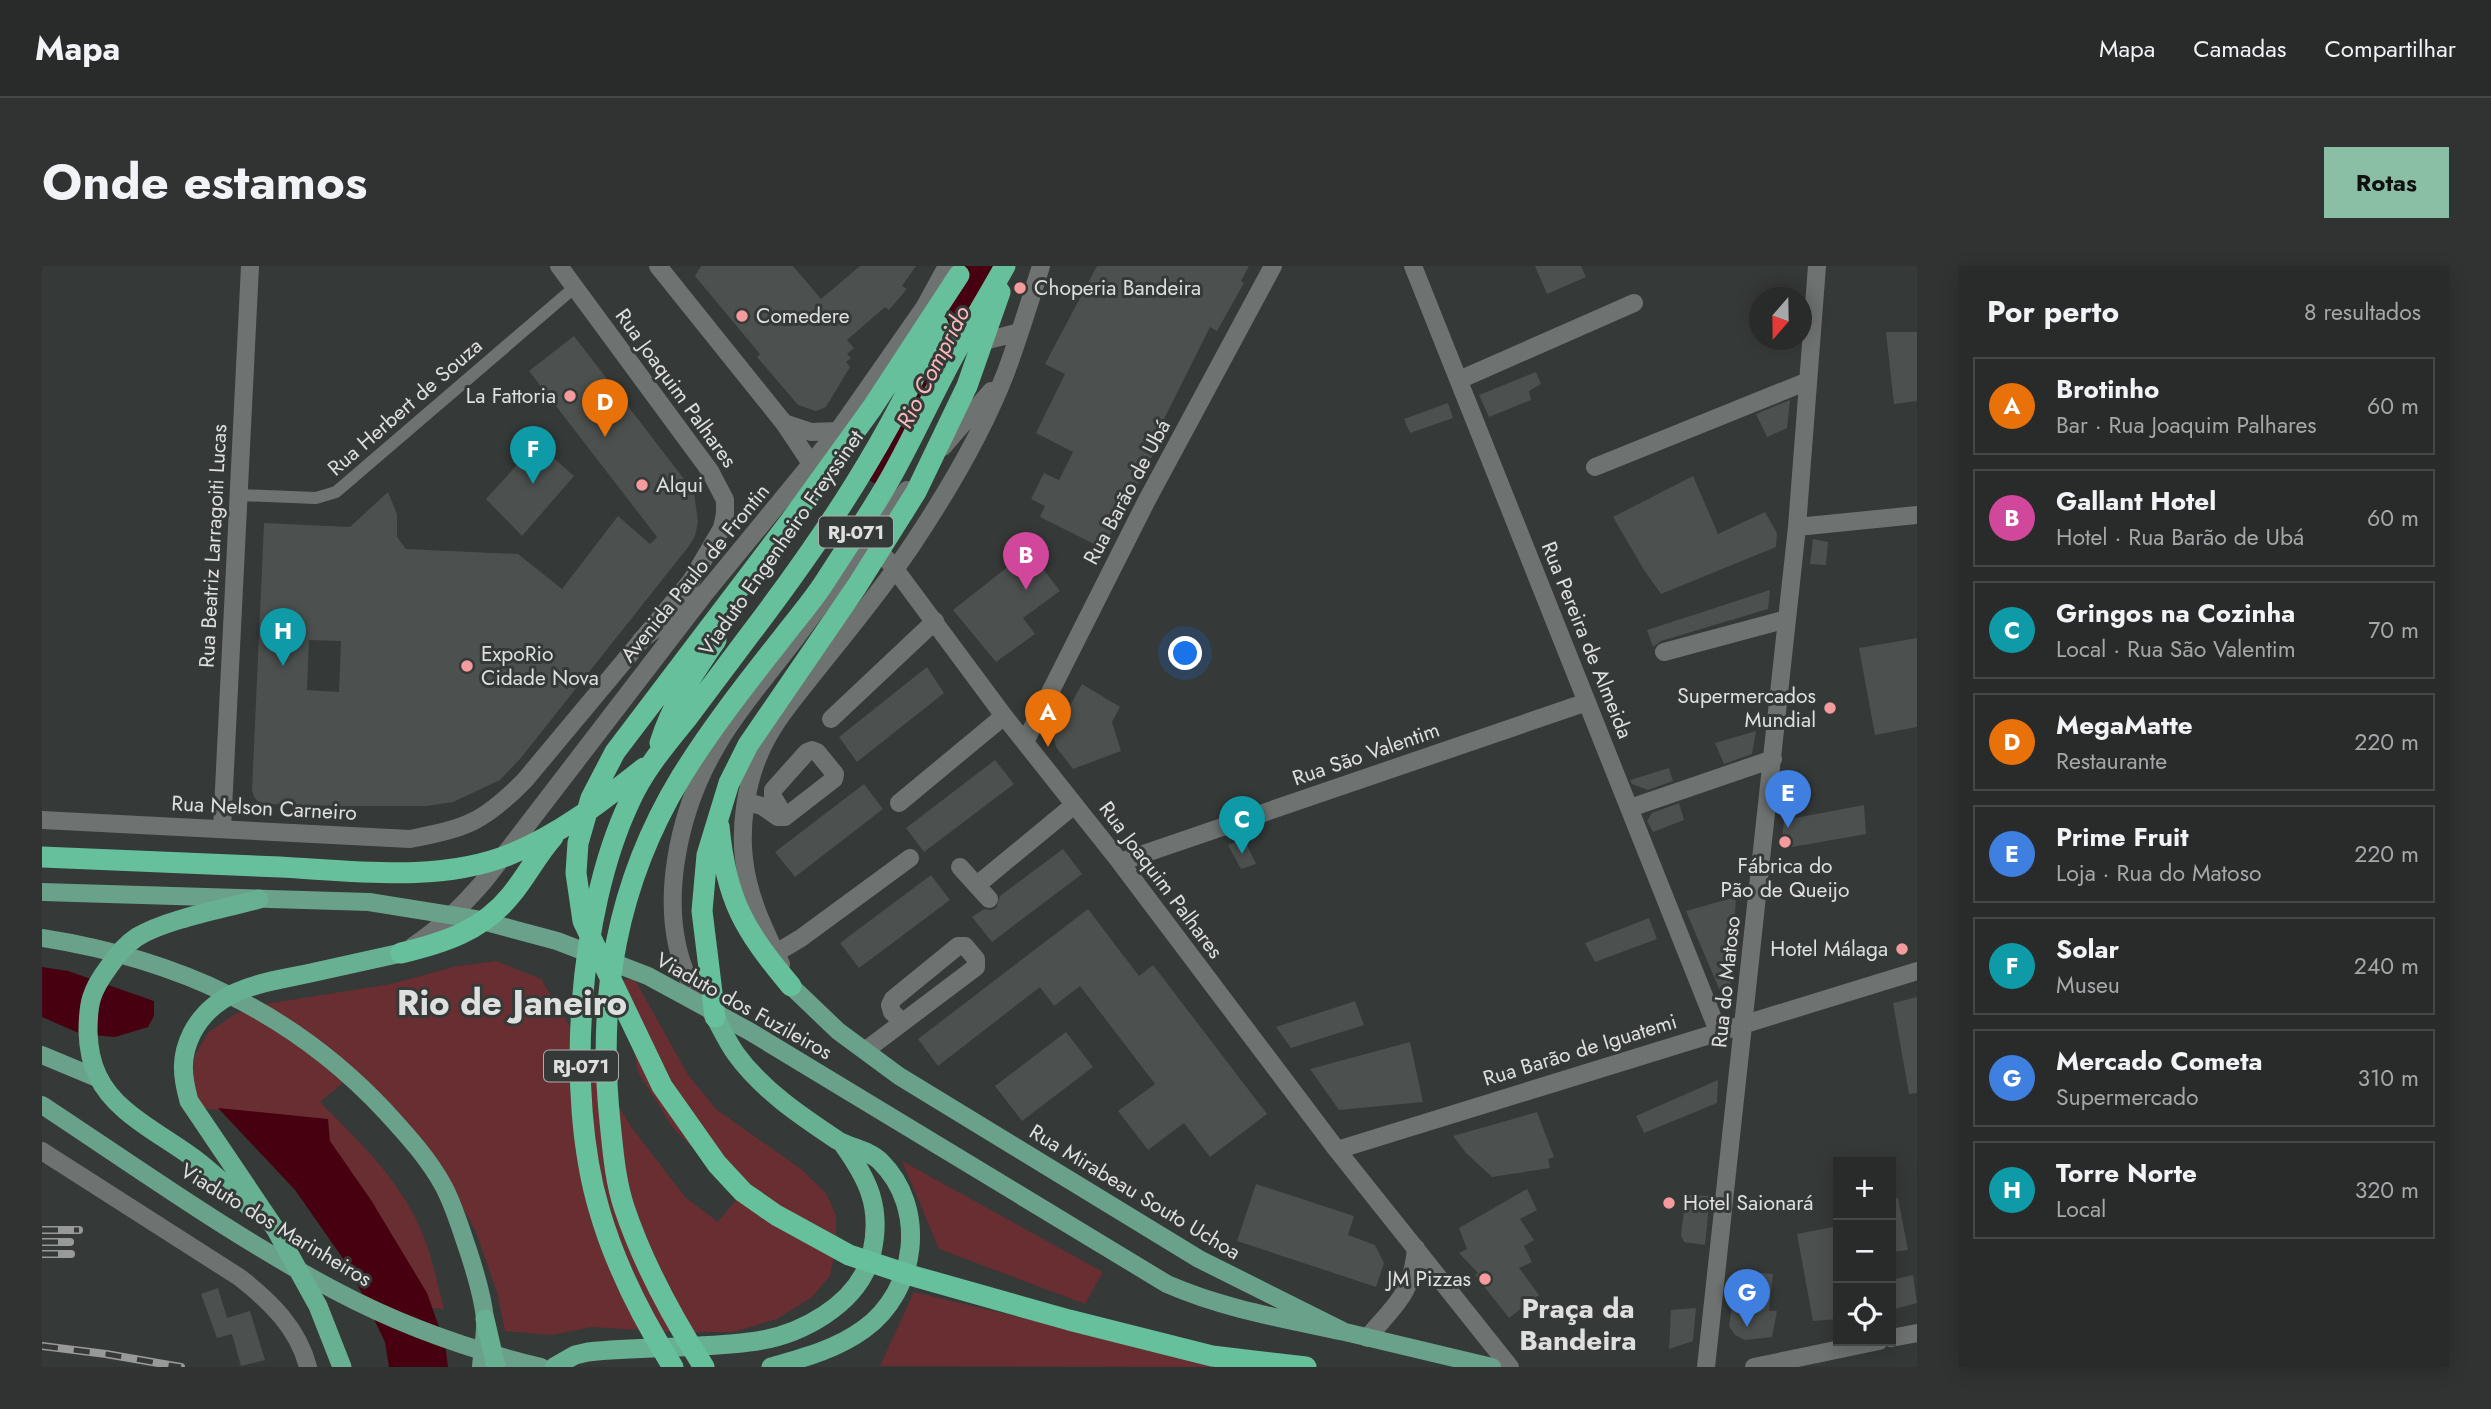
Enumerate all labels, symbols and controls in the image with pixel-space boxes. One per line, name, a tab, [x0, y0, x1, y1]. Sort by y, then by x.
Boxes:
text: Mapa	[35, 25, 120, 72]
text: Mapa	[2099, 31, 2155, 66]
text: Camadas	[2193, 31, 2286, 66]
text: Compartilhar	[2324, 31, 2456, 66]
text: Onde estamos	[42, 147, 367, 217]
button: Rotas	[2324, 147, 2449, 218]
place label: Choperia Bandeira	[1034, 273, 1201, 303]
marker: Choperia Bandeira	[1012, 280, 1028, 296]
north arrow	[1749, 287, 1812, 350]
text: Por perto	[1987, 290, 2119, 333]
text: 8 resultados	[2304, 295, 2421, 329]
water label: Rio Comprido	[888, 299, 979, 434]
place label: Comedere	[756, 301, 850, 331]
street label: Rua Joaquim Palhares	[608, 302, 744, 474]
marker: Comedere	[734, 308, 750, 324]
street label: Rua Herbert de Souza	[321, 331, 489, 483]
text: Brotinho	[2056, 370, 2159, 408]
pin: D	[582, 379, 628, 437]
place label: La Fattoria	[466, 381, 556, 411]
marker: La Fattoria	[562, 388, 578, 404]
text: A	[2004, 389, 2020, 423]
text: 60 m	[2367, 389, 2419, 423]
text: Bar · Rua Joaquim Palhares	[2056, 408, 2317, 442]
street label: Rua Barão de Ubá	[1076, 414, 1178, 570]
street label: Rua Beatriz Larragoiti Lucas	[192, 423, 234, 669]
street label: Viaduto Engenheiro Freyssinet	[691, 424, 871, 662]
pin: F	[510, 426, 556, 484]
place label: Alqui	[656, 470, 703, 500]
street label: Avenida Paulo de Frontin	[613, 477, 777, 669]
marker: Alqui	[634, 477, 650, 493]
text: Gallant Hotel	[2056, 482, 2216, 520]
text: B	[2004, 501, 2020, 535]
text: 60 m	[2367, 501, 2419, 535]
road number: RJ-071	[819, 516, 893, 548]
text: Hotel · Rua Barão de Ubá	[2056, 520, 2304, 554]
pin: B	[1003, 532, 1049, 590]
street label: Rua Pereira de Almeida	[1534, 537, 1640, 743]
text: Gringos na Cozinha	[2056, 594, 2295, 632]
pin: H	[260, 608, 306, 666]
text: C	[2004, 613, 2020, 647]
text: 70 m	[2368, 613, 2419, 647]
text: Local · Rua São Valentim	[2056, 632, 2296, 666]
your location	[1168, 636, 1202, 670]
place label: ExpoRio Cidade Nova	[481, 639, 599, 693]
marker: ExpoRio Cidade Nova	[459, 658, 475, 674]
place label: Supermercados Mundial	[1677, 681, 1816, 735]
pin: A	[1025, 689, 1071, 747]
marker: Supermercados Mundial	[1822, 700, 1838, 716]
text: MegaMatte	[2056, 706, 2193, 744]
street label: Rua São Valentim	[1288, 715, 1444, 793]
text: D	[2004, 725, 2020, 759]
text: 220 m	[2354, 725, 2419, 759]
text: Restaurante	[2056, 744, 2167, 778]
pin: E	[1765, 770, 1811, 828]
street label: Rua Nelson Carneiro	[170, 788, 358, 828]
street label: Rua Joaquim Palhares	[1092, 795, 1230, 965]
pin: C	[1219, 796, 1265, 854]
text: Prime Fruit	[2056, 818, 2189, 856]
marker: Fábrica do Pão de Queijo	[1777, 834, 1793, 850]
text: E	[2005, 837, 2019, 871]
text: 220 m	[2354, 837, 2419, 871]
place label: Fábrica do Pão de Queijo	[1720, 851, 1850, 905]
text: Loja · Rua do Matoso	[2056, 856, 2262, 890]
street label: Rua do Matoso	[1704, 915, 1748, 1049]
text: Solar	[2056, 930, 2119, 968]
place label: Hotel Málaga	[1770, 934, 1888, 964]
marker: Hotel Málaga	[1894, 941, 1910, 957]
street label: Viaduto dos Fuzileiros	[650, 945, 838, 1067]
text: F	[2006, 949, 2018, 983]
text: 240 m	[2354, 949, 2419, 983]
text: Museu	[2056, 968, 2120, 1002]
district label: Rio de Janeiro	[397, 978, 627, 1028]
street label: Rua Barão de Iguatemi	[1479, 1006, 1681, 1094]
text: Mercado Cometa	[2056, 1042, 2262, 1080]
road number: RJ-071	[544, 1051, 618, 1082]
text: G	[2003, 1061, 2021, 1095]
text: 310 m	[2357, 1061, 2419, 1095]
text: Supermercado	[2056, 1080, 2199, 1114]
street label: Rua Mirabeau Souto Uchoa	[1024, 1117, 1246, 1267]
text: Torre Norte	[2056, 1154, 2197, 1192]
street label: Viaduto dos Marinheiros	[175, 1156, 377, 1294]
map controls	[1833, 1157, 1896, 1346]
button: +	[1833, 1157, 1896, 1220]
text: H	[2003, 1173, 2021, 1207]
text: 320 m	[2355, 1173, 2419, 1207]
place label: Hotel Saionará	[1683, 1188, 1814, 1218]
text: Local	[2056, 1192, 2106, 1226]
marker: Hotel Saionará	[1661, 1195, 1677, 1211]
button: −	[1833, 1220, 1896, 1283]
place label: JM Pizzas	[1384, 1264, 1471, 1294]
pin: G	[1724, 1269, 1770, 1327]
marker: JM Pizzas	[1477, 1271, 1493, 1287]
button: locate	[1833, 1283, 1896, 1346]
district label: Praça da Bandeira	[1519, 1288, 1637, 1361]

